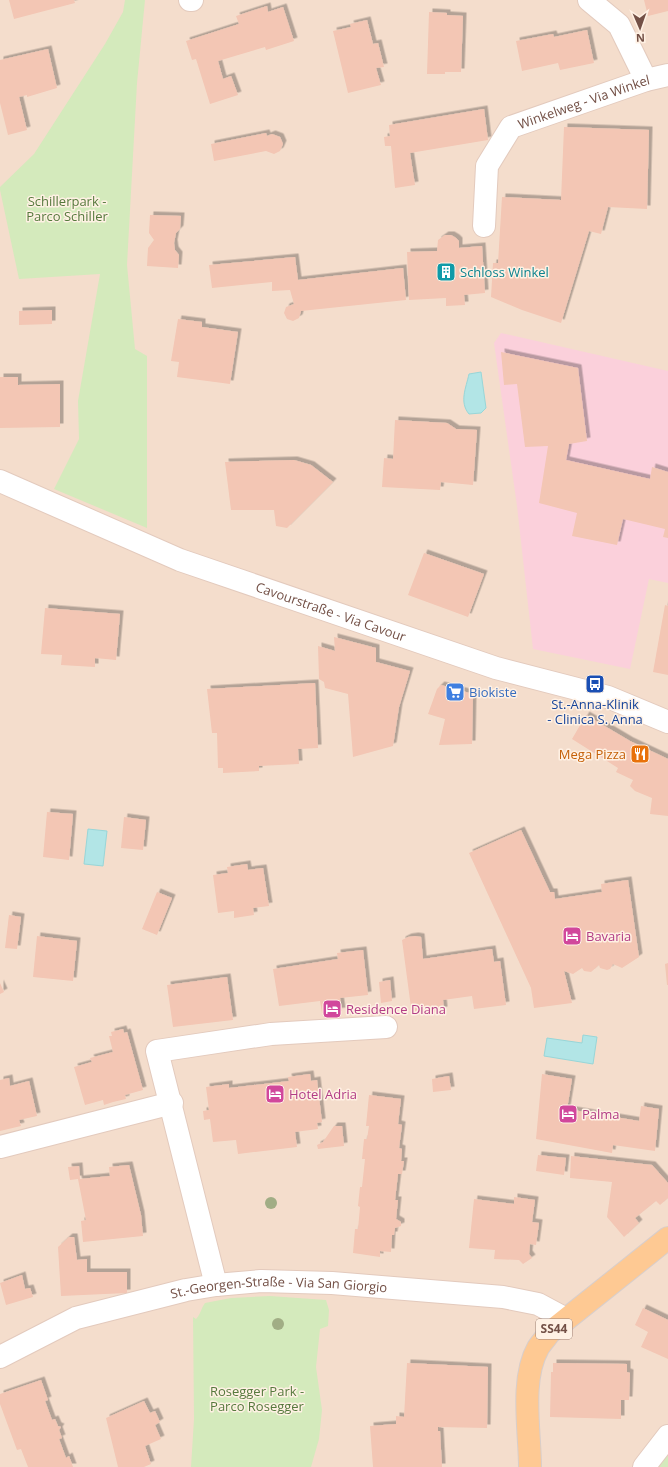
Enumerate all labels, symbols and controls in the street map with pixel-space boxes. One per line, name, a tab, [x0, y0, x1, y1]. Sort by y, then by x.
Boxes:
north arrow	[620, 8, 660, 48]
text: N	[636, 31, 645, 46]
street label: Winkelweg - Via Winkel	[515, 70, 651, 133]
park label: Schillerpark - Parco Schiller	[26, 192, 108, 225]
building icon: Schloss Winkel	[435, 261, 457, 283]
place label: Schloss Winkel	[460, 263, 549, 281]
street label: Cavourstraße - Via Cavour	[253, 578, 409, 646]
bus stop icon: St.-Anna-Klinik - Clinica S. Anna	[584, 673, 606, 695]
supermarket icon: Biokiste	[444, 681, 466, 703]
place label: Biokiste	[469, 683, 517, 701]
place label: St.-Anna-Klinik - Clinica S. Anna	[547, 695, 643, 728]
restaurant icon: Mega Pizza	[629, 743, 651, 765]
place label: Mega Pizza	[559, 745, 626, 763]
hotel icon: Bavaria	[561, 925, 583, 947]
place label: Bavaria	[586, 927, 631, 945]
hotel icon: Residence Diana	[321, 998, 343, 1020]
place label: Residence Diana	[346, 1000, 446, 1018]
hotel icon: Hotel Adria	[264, 1083, 286, 1105]
place label: Hotel Adria	[289, 1085, 357, 1103]
hotel icon: Palma	[557, 1103, 579, 1125]
place label: Palma	[582, 1105, 620, 1123]
street label: St.-Georgen-Straße - Via San Giorgio	[168, 1272, 388, 1303]
road number: SS44	[536, 1319, 572, 1339]
park label: Rosegger Park - Parco Rosegger	[210, 1382, 305, 1415]

